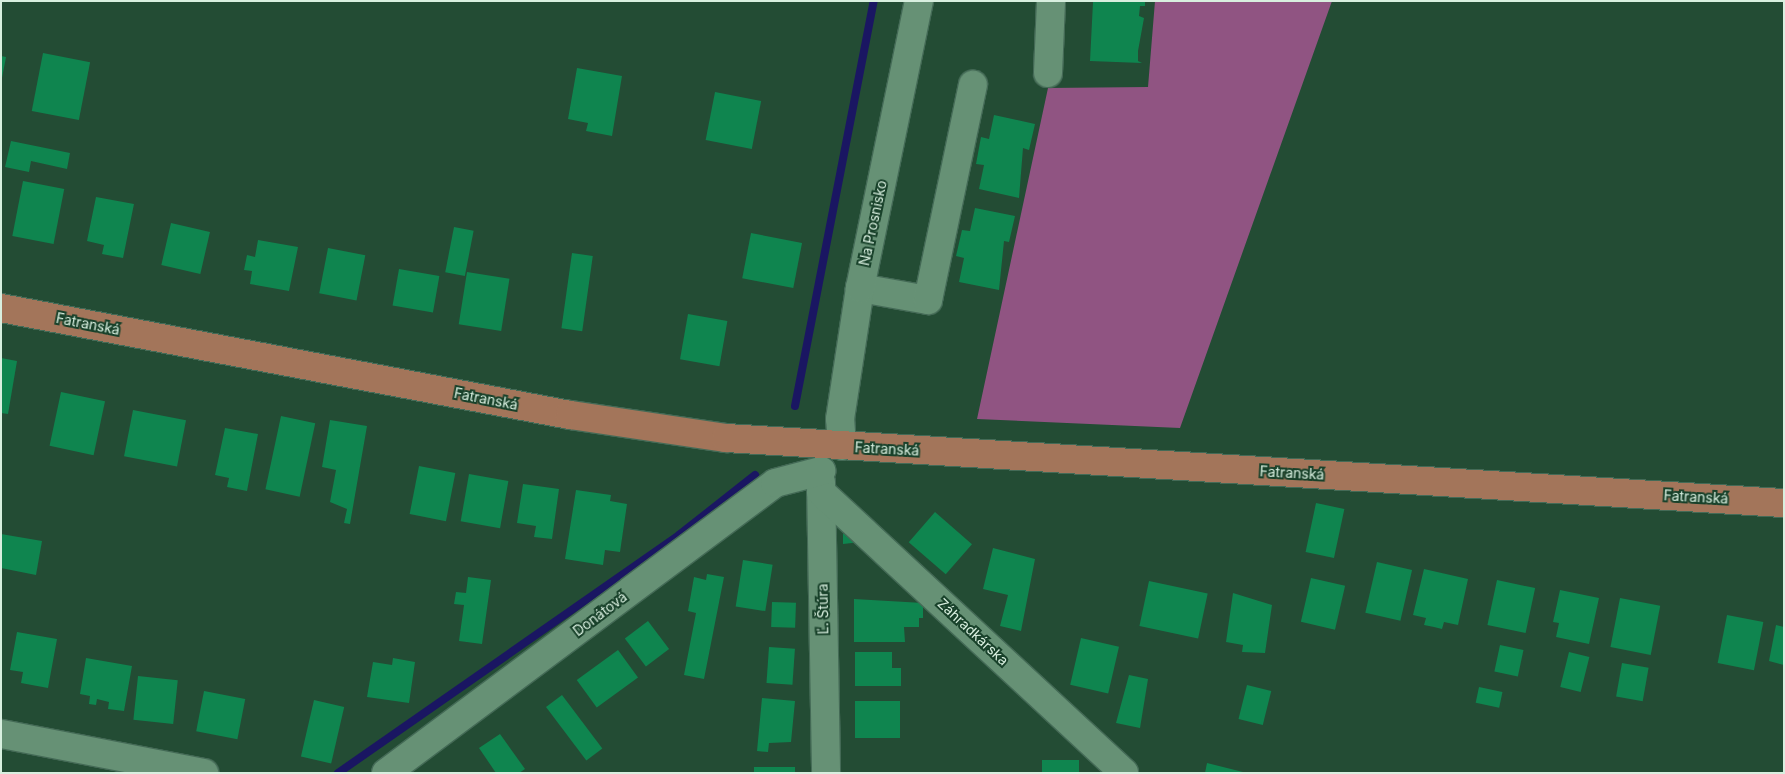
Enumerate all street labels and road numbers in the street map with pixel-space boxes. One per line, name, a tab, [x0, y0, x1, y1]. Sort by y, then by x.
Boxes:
street label: Na Prosnisko	[856, 179, 890, 267]
street label: Fatranská	[55, 310, 121, 338]
street label: Fatranská	[453, 385, 519, 413]
street label: Fatranská	[854, 439, 920, 459]
street label: Fatranská	[1259, 463, 1325, 483]
street label: Fatranská	[1663, 487, 1729, 507]
street label: Ľ. Štúra	[814, 583, 832, 635]
street label: Donátová	[570, 588, 630, 640]
street label: Záhradkárska	[934, 595, 1012, 669]

